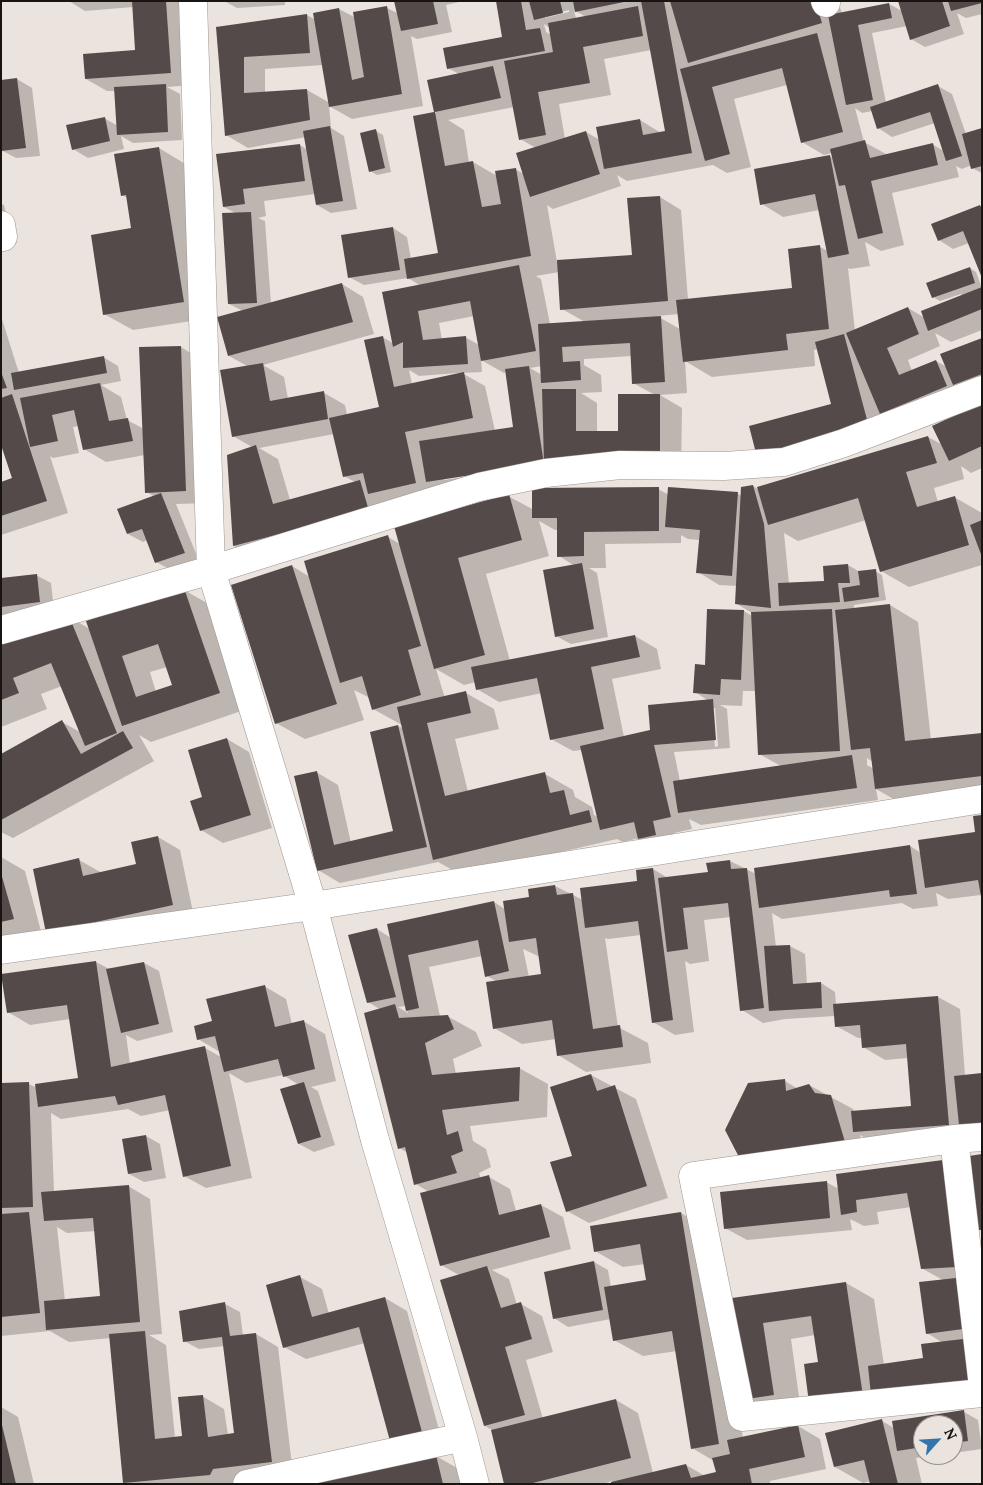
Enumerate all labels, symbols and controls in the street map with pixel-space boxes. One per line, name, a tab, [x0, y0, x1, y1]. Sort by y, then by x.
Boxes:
north arrow	[913, 1415, 963, 1465]
text: N	[940, 1425, 961, 1443]

